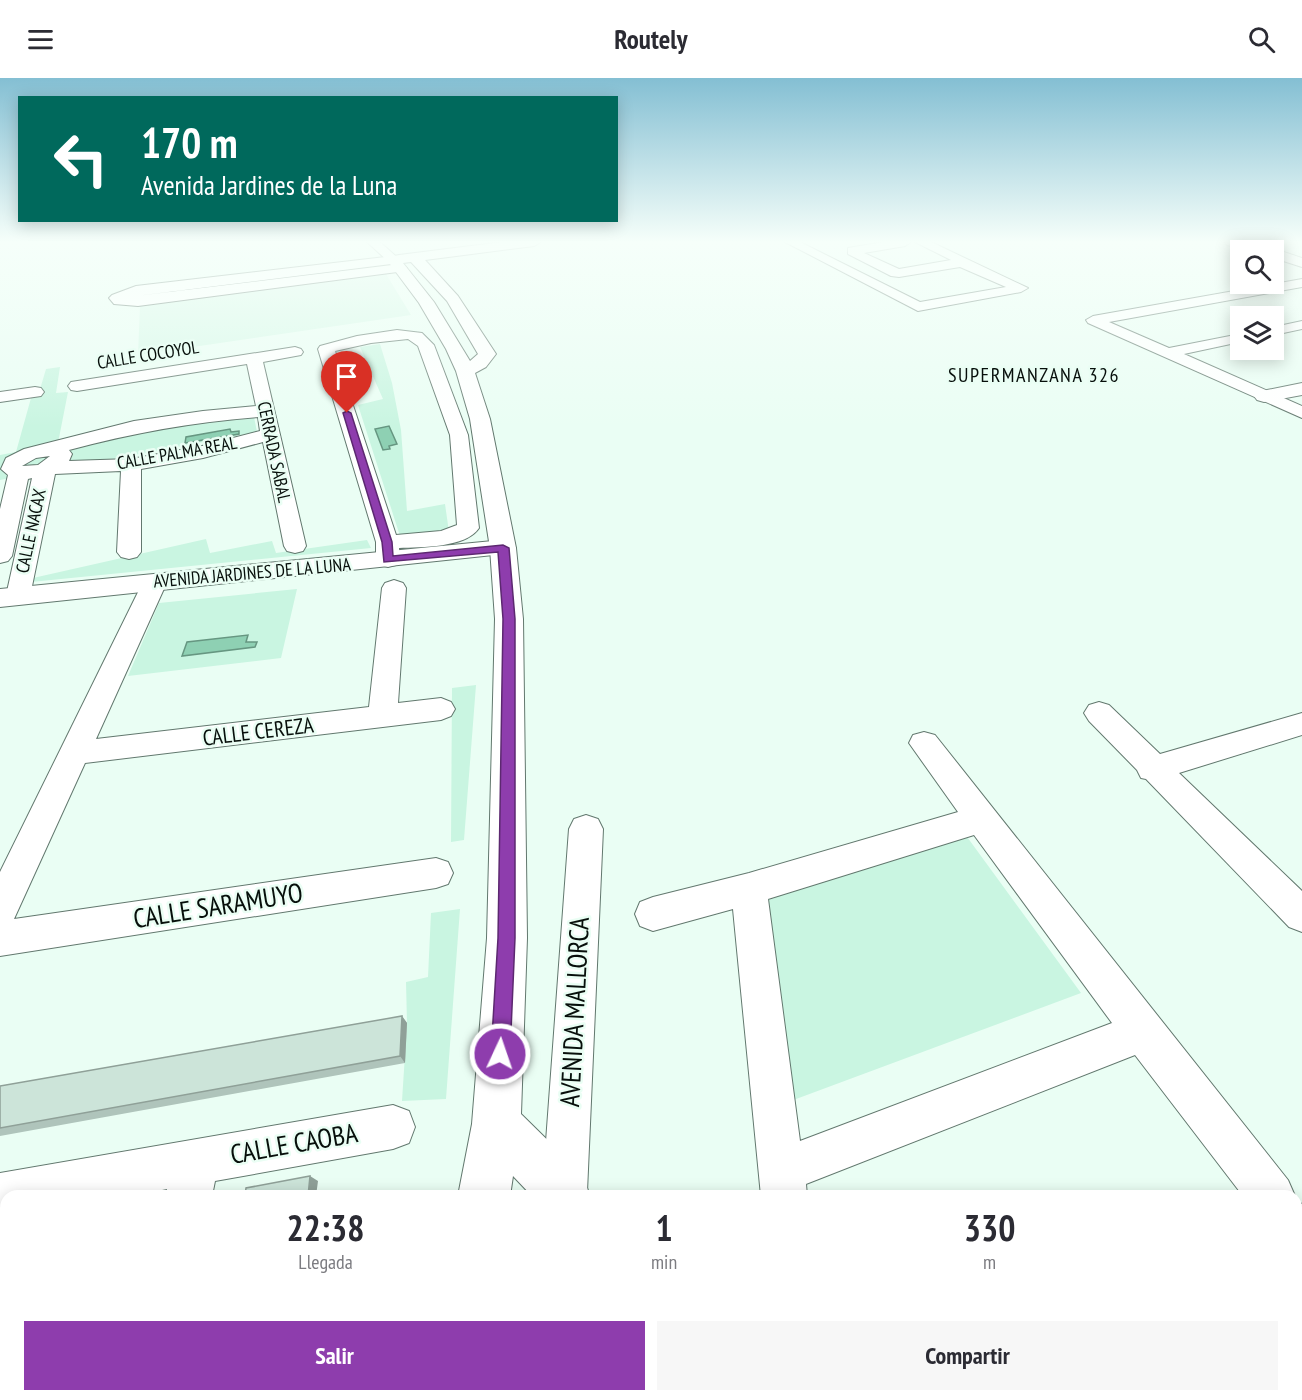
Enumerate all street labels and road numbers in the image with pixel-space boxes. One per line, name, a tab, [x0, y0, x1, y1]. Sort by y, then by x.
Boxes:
street label: CALLE COCOYOL	[95, 335, 201, 374]
street label: CERRADA SABAL	[253, 399, 297, 505]
street label: CALLE PALMA REAL	[115, 431, 239, 474]
street label: CALLE NACAX	[10, 487, 51, 575]
street label: AVENIDA JARDINES DE LA LUNA	[152, 552, 352, 593]
street label: CALLE CEREZA	[201, 710, 316, 752]
street label: CALLE SARAMUYO	[131, 875, 305, 935]
street label: AVENIDA MALLORCA	[552, 916, 596, 1108]
street label: CALLE CAOBA	[228, 1115, 360, 1171]

